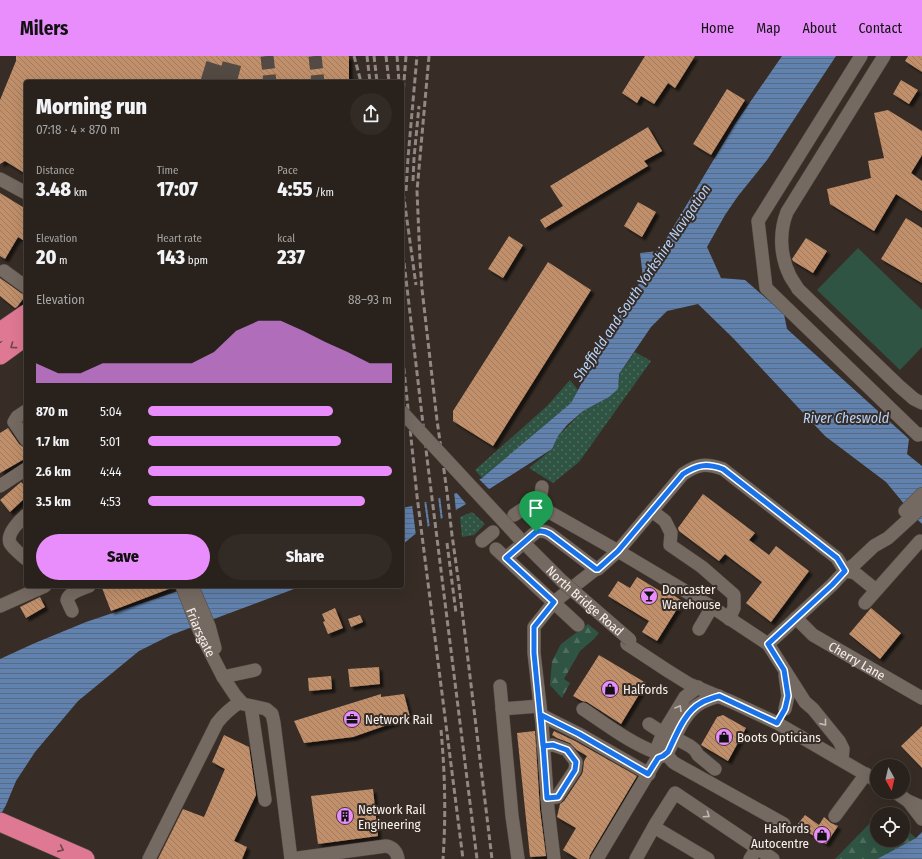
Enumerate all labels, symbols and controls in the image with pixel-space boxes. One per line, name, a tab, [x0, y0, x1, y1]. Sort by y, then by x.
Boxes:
text: Milers	[20, 17, 68, 40]
text: Home	[701, 20, 734, 37]
text: Map	[756, 20, 780, 37]
text: About	[802, 20, 837, 37]
text: Contact	[859, 20, 902, 37]
text: Morning run	[36, 93, 147, 120]
button: share	[350, 93, 392, 135]
text: 07:18 · 4 × 870 m	[36, 122, 120, 137]
text: Distance	[36, 164, 75, 177]
text: Time	[157, 164, 178, 177]
text: Pace	[277, 164, 298, 177]
text: 3.48	[36, 177, 71, 201]
text: 17:07	[157, 177, 198, 201]
text: 4:55	[277, 177, 313, 201]
water label: Sheffield and South Yorkshire Navigation	[569, 181, 714, 386]
text: km	[71, 186, 87, 199]
text: /km	[313, 186, 334, 199]
text: Elevation	[36, 232, 77, 245]
text: Heart rate	[157, 232, 202, 245]
text: kcal	[277, 232, 295, 245]
text: 20	[36, 245, 56, 269]
text: 143	[157, 245, 185, 269]
text: 237	[277, 245, 305, 269]
text: m	[56, 254, 68, 267]
text: bpm	[185, 254, 208, 267]
text: Elevation	[36, 292, 85, 307]
text: 88–93 m	[348, 292, 392, 307]
one-way arrow	[10, 341, 17, 349]
text: 870 m	[36, 404, 68, 419]
text: 5:04	[100, 404, 122, 419]
water label: River Cheswold	[803, 410, 890, 427]
text: 1.7 km	[36, 434, 69, 449]
text: 5:01	[100, 434, 120, 449]
text: 2.6 km	[36, 464, 71, 479]
text: 4:44	[100, 464, 122, 479]
pin	[519, 491, 553, 532]
text: 3.5 km	[36, 494, 71, 509]
text: 4:53	[100, 494, 121, 509]
icon: arrive	[525, 497, 547, 519]
button: Save	[36, 534, 210, 580]
button: Share	[218, 534, 392, 580]
street label: North Bridge Road	[544, 563, 627, 639]
place label: Doncaster Warehouse	[662, 582, 721, 612]
bar icon: Doncaster Warehouse	[639, 586, 659, 606]
street label: Friarsgate	[184, 606, 219, 659]
street label: Cherry Lane	[826, 638, 888, 683]
shop icon: Halfords	[600, 679, 620, 699]
place label: Halfords	[623, 682, 668, 697]
one-way arrow	[674, 705, 681, 712]
office icon: Network Rail	[342, 709, 362, 729]
place label: Network Rail	[365, 712, 433, 727]
one-way arrow	[820, 718, 827, 725]
shop icon: Boots Opticians	[714, 727, 734, 747]
place label: Boots Opticians	[737, 730, 821, 745]
north arrow	[870, 759, 910, 799]
map controls	[870, 759, 910, 847]
place label: Network Rail Engineering	[358, 802, 426, 832]
building icon: Network Rail Engineering	[335, 806, 355, 826]
button: locate	[870, 807, 910, 847]
one-way arrow	[703, 810, 710, 817]
place label: Halfords Autocentre	[751, 821, 809, 851]
shop icon: Halfords Autocentre	[812, 825, 832, 845]
one-way arrow	[58, 844, 65, 852]

